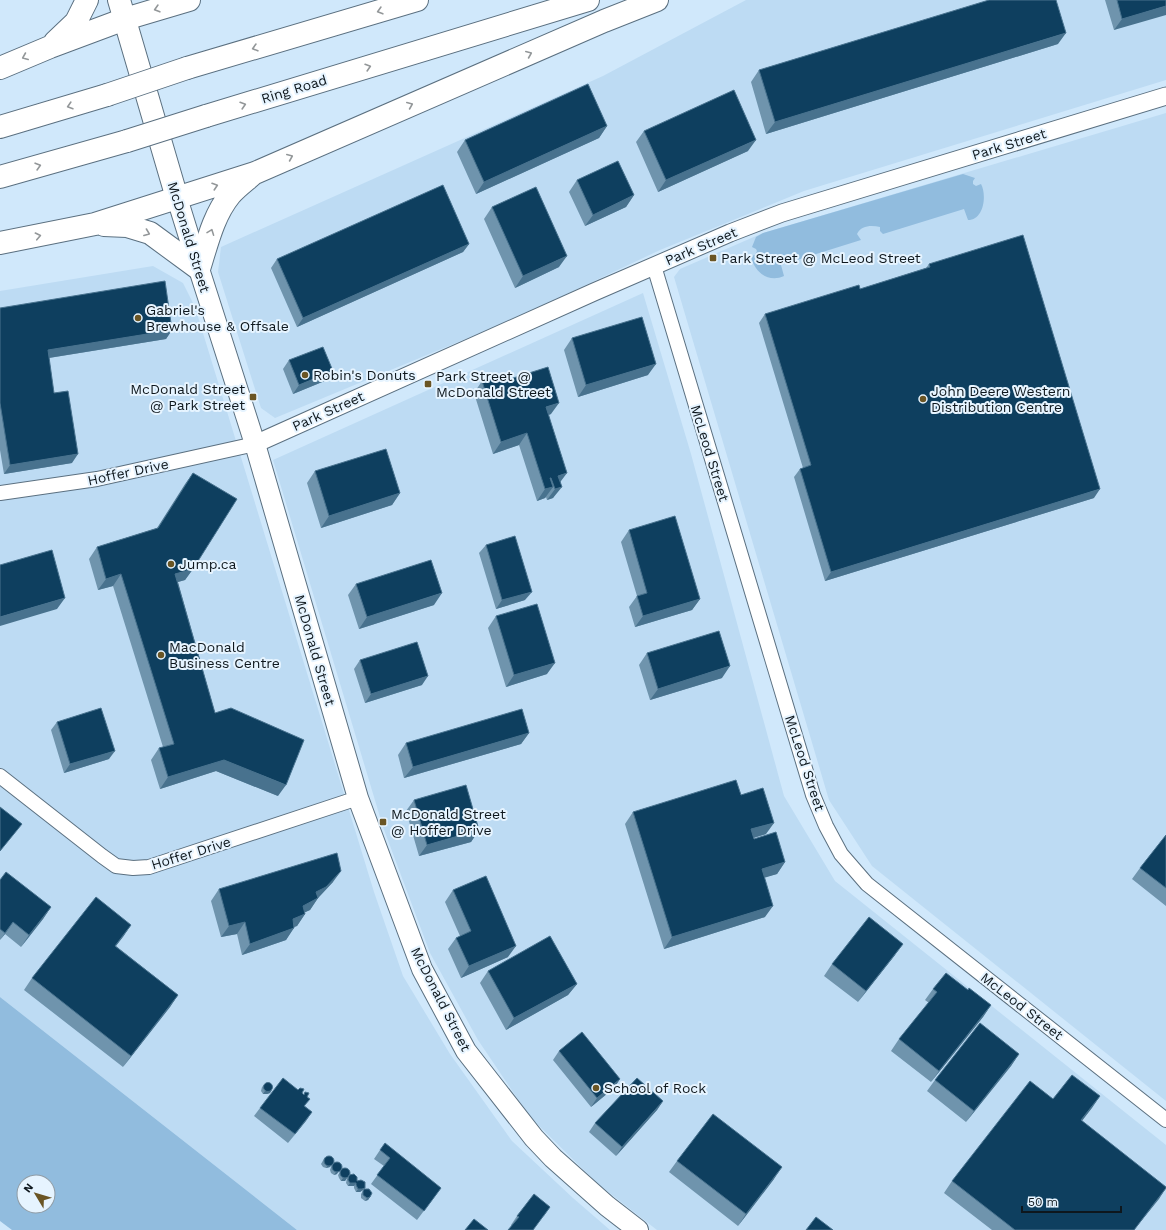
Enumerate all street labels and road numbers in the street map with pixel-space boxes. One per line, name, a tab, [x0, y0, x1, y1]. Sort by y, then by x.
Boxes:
street label: Ring Road	[259, 71, 329, 107]
street label: Park Street	[970, 125, 1048, 163]
street label: McDonald Street	[165, 180, 213, 294]
street label: Park Street	[663, 224, 740, 268]
street label: Park Street	[290, 388, 366, 434]
street label: McLeod Street	[688, 403, 732, 503]
street label: Hoffer Drive	[86, 456, 170, 488]
street label: McDonald Street	[291, 593, 339, 707]
street label: McLeod Street	[782, 713, 828, 813]
street label: Hoffer Drive	[149, 833, 233, 873]
street label: McDonald Street	[408, 944, 474, 1054]
street label: McLeod Street	[978, 969, 1066, 1043]

